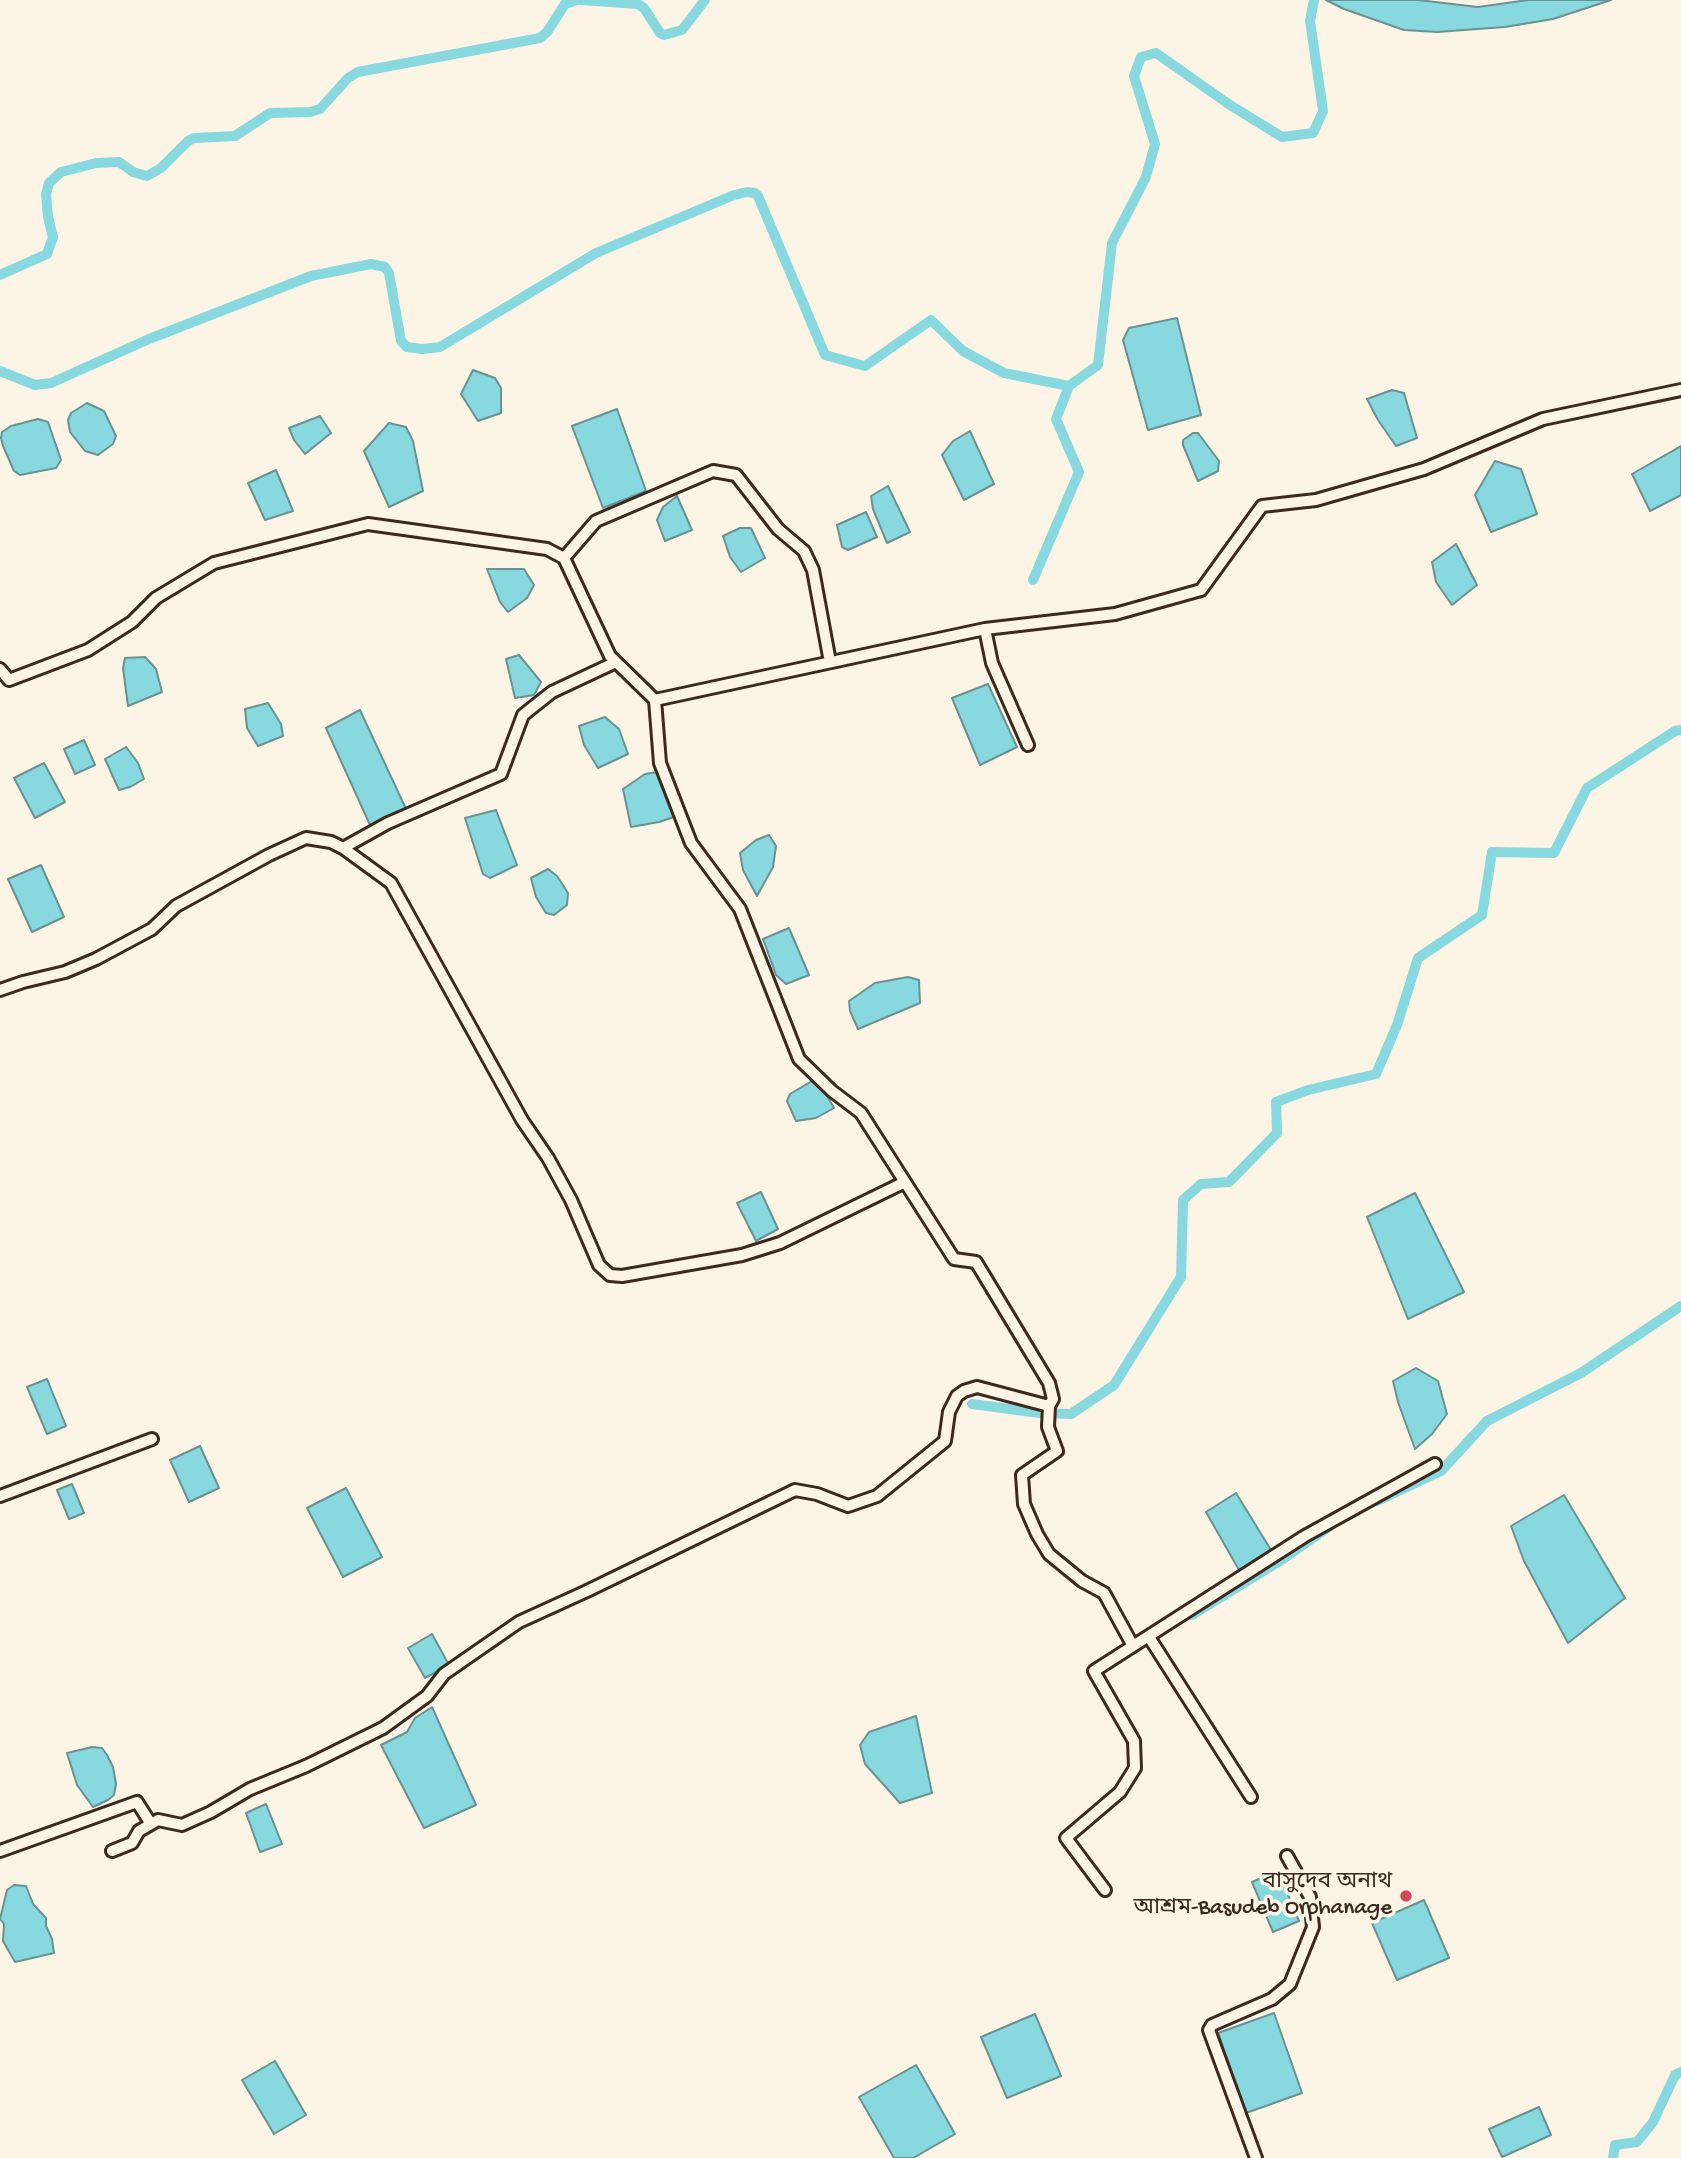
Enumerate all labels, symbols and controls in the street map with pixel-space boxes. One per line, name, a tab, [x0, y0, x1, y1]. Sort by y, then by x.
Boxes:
place label: বাসুদেব অনাথ আশ্রম-Basudeb Orphanage	[1134, 1869, 1392, 1923]
marker: বাসুদেব অনাথ আশ্রম-Basudeb Orphanage	[1398, 1888, 1414, 1904]

